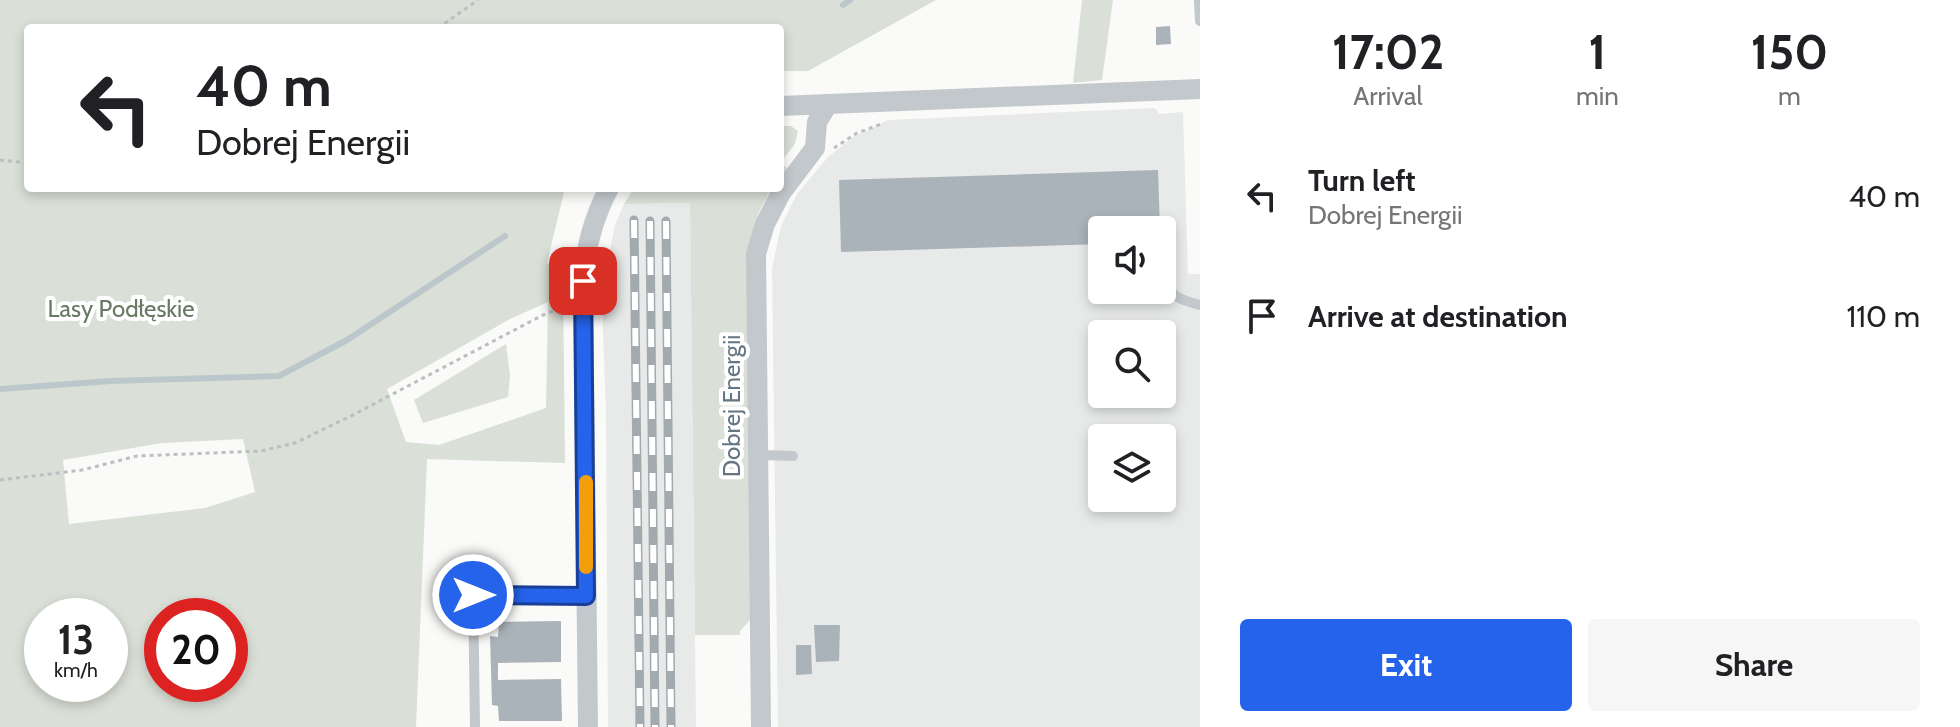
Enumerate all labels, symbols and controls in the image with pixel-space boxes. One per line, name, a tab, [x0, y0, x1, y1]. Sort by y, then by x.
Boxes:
text: 17:02	[1332, 23, 1444, 81]
text: 1	[1588, 23, 1606, 81]
text: 150	[1751, 23, 1828, 81]
text: 40 m	[196, 52, 332, 120]
icon: left	[64, 56, 168, 160]
text: Arrival	[1353, 80, 1423, 112]
text: min	[1576, 80, 1619, 112]
text: m	[1778, 80, 1801, 112]
text: Dobrej Energii	[196, 120, 410, 164]
text: Turn left	[1308, 162, 1416, 199]
icon: left	[1240, 174, 1284, 218]
text: 40 m	[1849, 178, 1920, 215]
text: Dobrej Energii	[1308, 199, 1463, 231]
map controls	[1088, 216, 1176, 512]
button: sound	[1088, 216, 1176, 304]
pin	[549, 247, 617, 315]
icon: arrive	[561, 259, 605, 303]
park label: Lasy Podłęskie	[48, 294, 194, 323]
icon: arrive	[1240, 294, 1284, 338]
text: Arrive at destination	[1308, 298, 1568, 335]
text: 110 m	[1846, 298, 1920, 335]
button: search	[1088, 320, 1176, 408]
street label: Dobrej Energii	[717, 335, 746, 477]
button: layers	[1088, 424, 1176, 512]
position arrow	[431, 553, 515, 637]
speed limit sign: 20	[144, 598, 248, 702]
text: 13	[58, 615, 94, 664]
button: Exit	[1240, 619, 1572, 711]
button: Share	[1588, 619, 1920, 711]
text: km/h	[54, 658, 98, 682]

